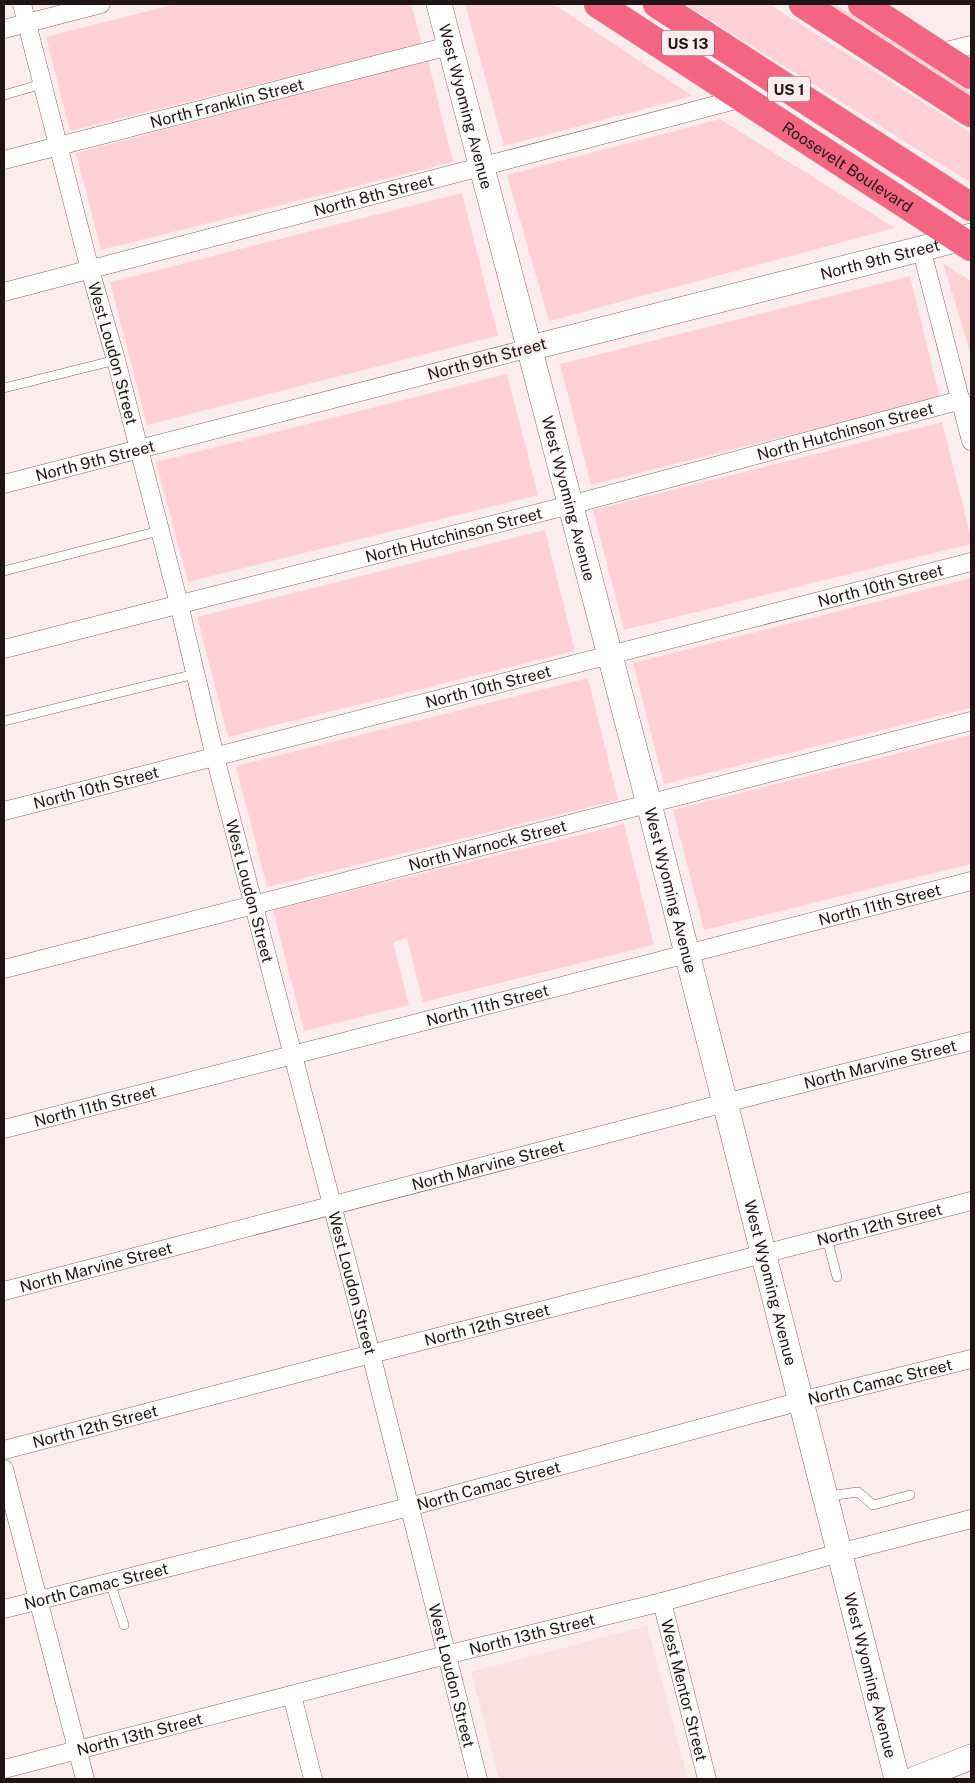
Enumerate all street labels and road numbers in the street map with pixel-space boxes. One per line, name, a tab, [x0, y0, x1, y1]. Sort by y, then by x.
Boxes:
street label: West Wyoming Avenue	[435, 22, 497, 191]
road number: US 13	[662, 30, 714, 56]
street label: North Franklin Street	[148, 74, 306, 132]
road number: US 1	[768, 76, 810, 102]
street label: Roosevelt Boulevard	[779, 117, 917, 216]
street label: North 8th Street	[312, 170, 435, 220]
street label: North 9th Street	[818, 235, 942, 283]
street label: West Loudon Street	[84, 280, 142, 427]
street label: North 9th Street	[425, 334, 549, 384]
street label: North Hutchinson Street	[755, 398, 936, 464]
street label: West Wyoming Avenue	[538, 414, 600, 583]
street label: North 9th Street	[33, 436, 157, 485]
street label: North Hutchinson Street	[363, 503, 544, 566]
street label: North 10th Street	[816, 560, 945, 611]
street label: North 10th Street	[423, 661, 553, 712]
street label: North 10th Street	[31, 762, 161, 813]
street label: West Wyoming Avenue	[641, 805, 701, 975]
street label: North Warnock Street	[406, 816, 568, 874]
street label: West Loudon Street	[222, 817, 278, 965]
street label: North 11th Street	[816, 880, 943, 929]
street label: North 11th Street	[424, 980, 551, 1030]
street label: North Marvine Street	[802, 1036, 958, 1092]
street label: North 11th Street	[32, 1081, 158, 1130]
street label: North Marvine Street	[410, 1136, 566, 1194]
street label: West Wyoming Avenue	[741, 1198, 801, 1367]
street label: North 12th Street	[815, 1199, 944, 1249]
street label: West Loudon Street	[325, 1209, 380, 1357]
street label: North Marvine Street	[18, 1238, 174, 1296]
street label: North 12th Street	[422, 1299, 552, 1350]
street label: North Camac Street	[806, 1355, 954, 1408]
street label: North 12th Street	[30, 1401, 160, 1452]
street label: North Camac Street	[415, 1457, 562, 1514]
street label: North Camac Street	[22, 1558, 170, 1613]
street label: West Wyoming Avenue	[840, 1590, 901, 1760]
street label: West Loudon Street	[425, 1602, 479, 1749]
street label: North 13th Street	[467, 1609, 597, 1659]
street label: West Mentor Street	[657, 1617, 712, 1763]
street label: North 13th Street	[75, 1709, 204, 1759]

